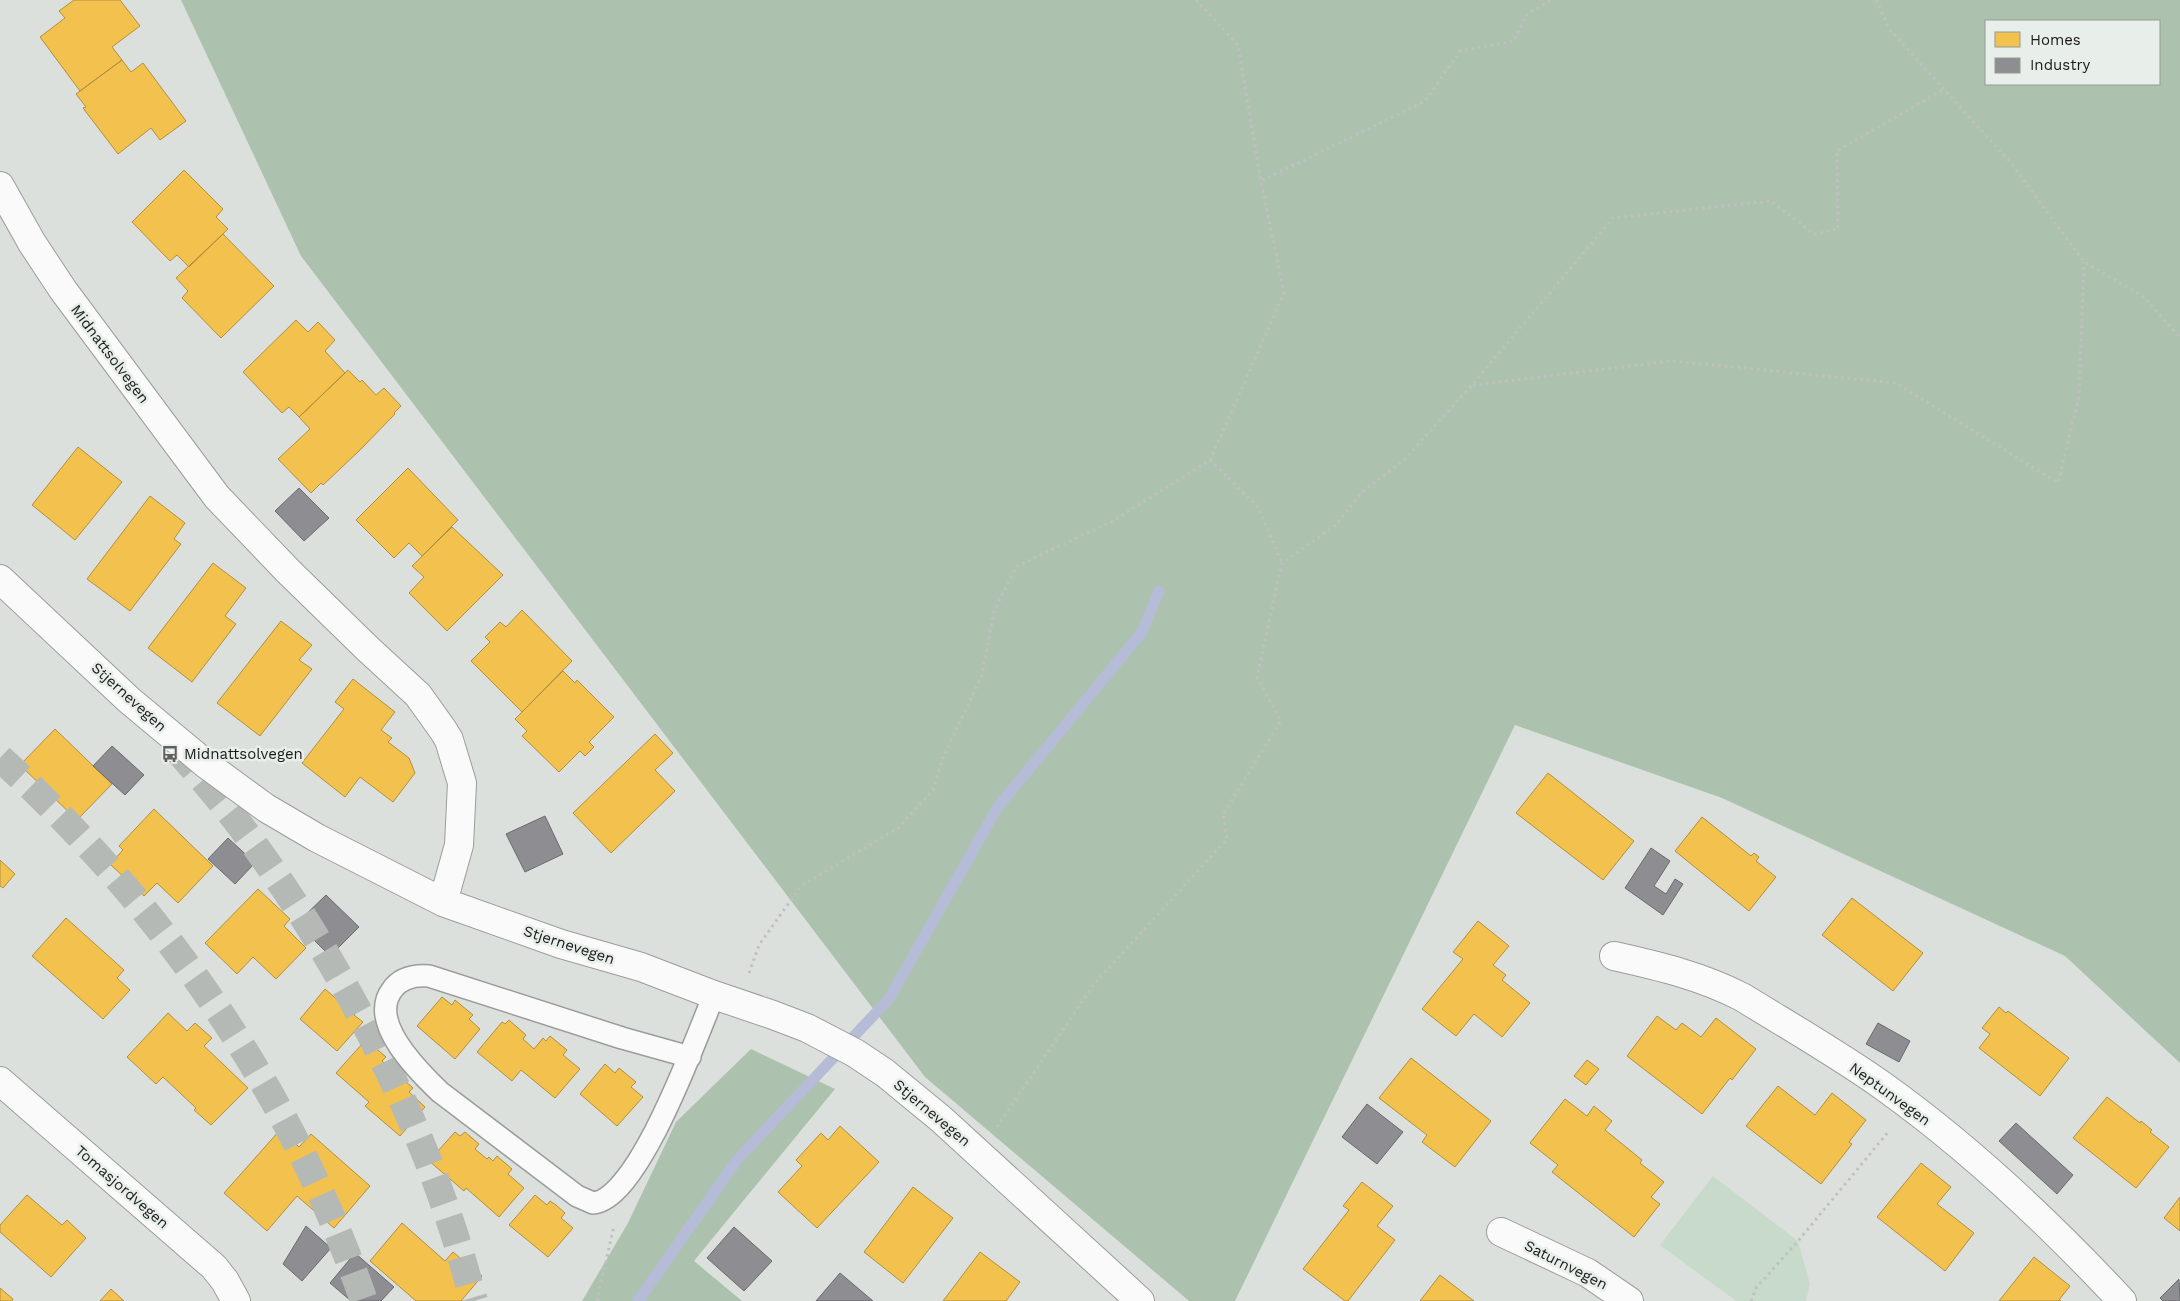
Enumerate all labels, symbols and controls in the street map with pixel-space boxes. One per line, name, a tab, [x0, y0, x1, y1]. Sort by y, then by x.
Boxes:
legend	[1985, 20, 2160, 85]
text: Homes	[2030, 31, 2081, 49]
text: Industry	[2030, 56, 2091, 74]
street label: Midnattsolvegen	[67, 301, 153, 407]
street label: Stjernevegen	[88, 659, 170, 735]
bus stop icon: Midnattsolvegen	[160, 744, 180, 764]
place label: Midnattsolvegen	[184, 745, 303, 763]
street label: Stjernevegen	[521, 922, 617, 968]
street label: Neptunvegen	[1846, 1059, 1934, 1129]
street label: Stjernevegen	[890, 1076, 974, 1150]
street label: Tomasjordvegen	[72, 1142, 172, 1232]
street label: Saturnvegen	[1521, 1236, 1611, 1294]

